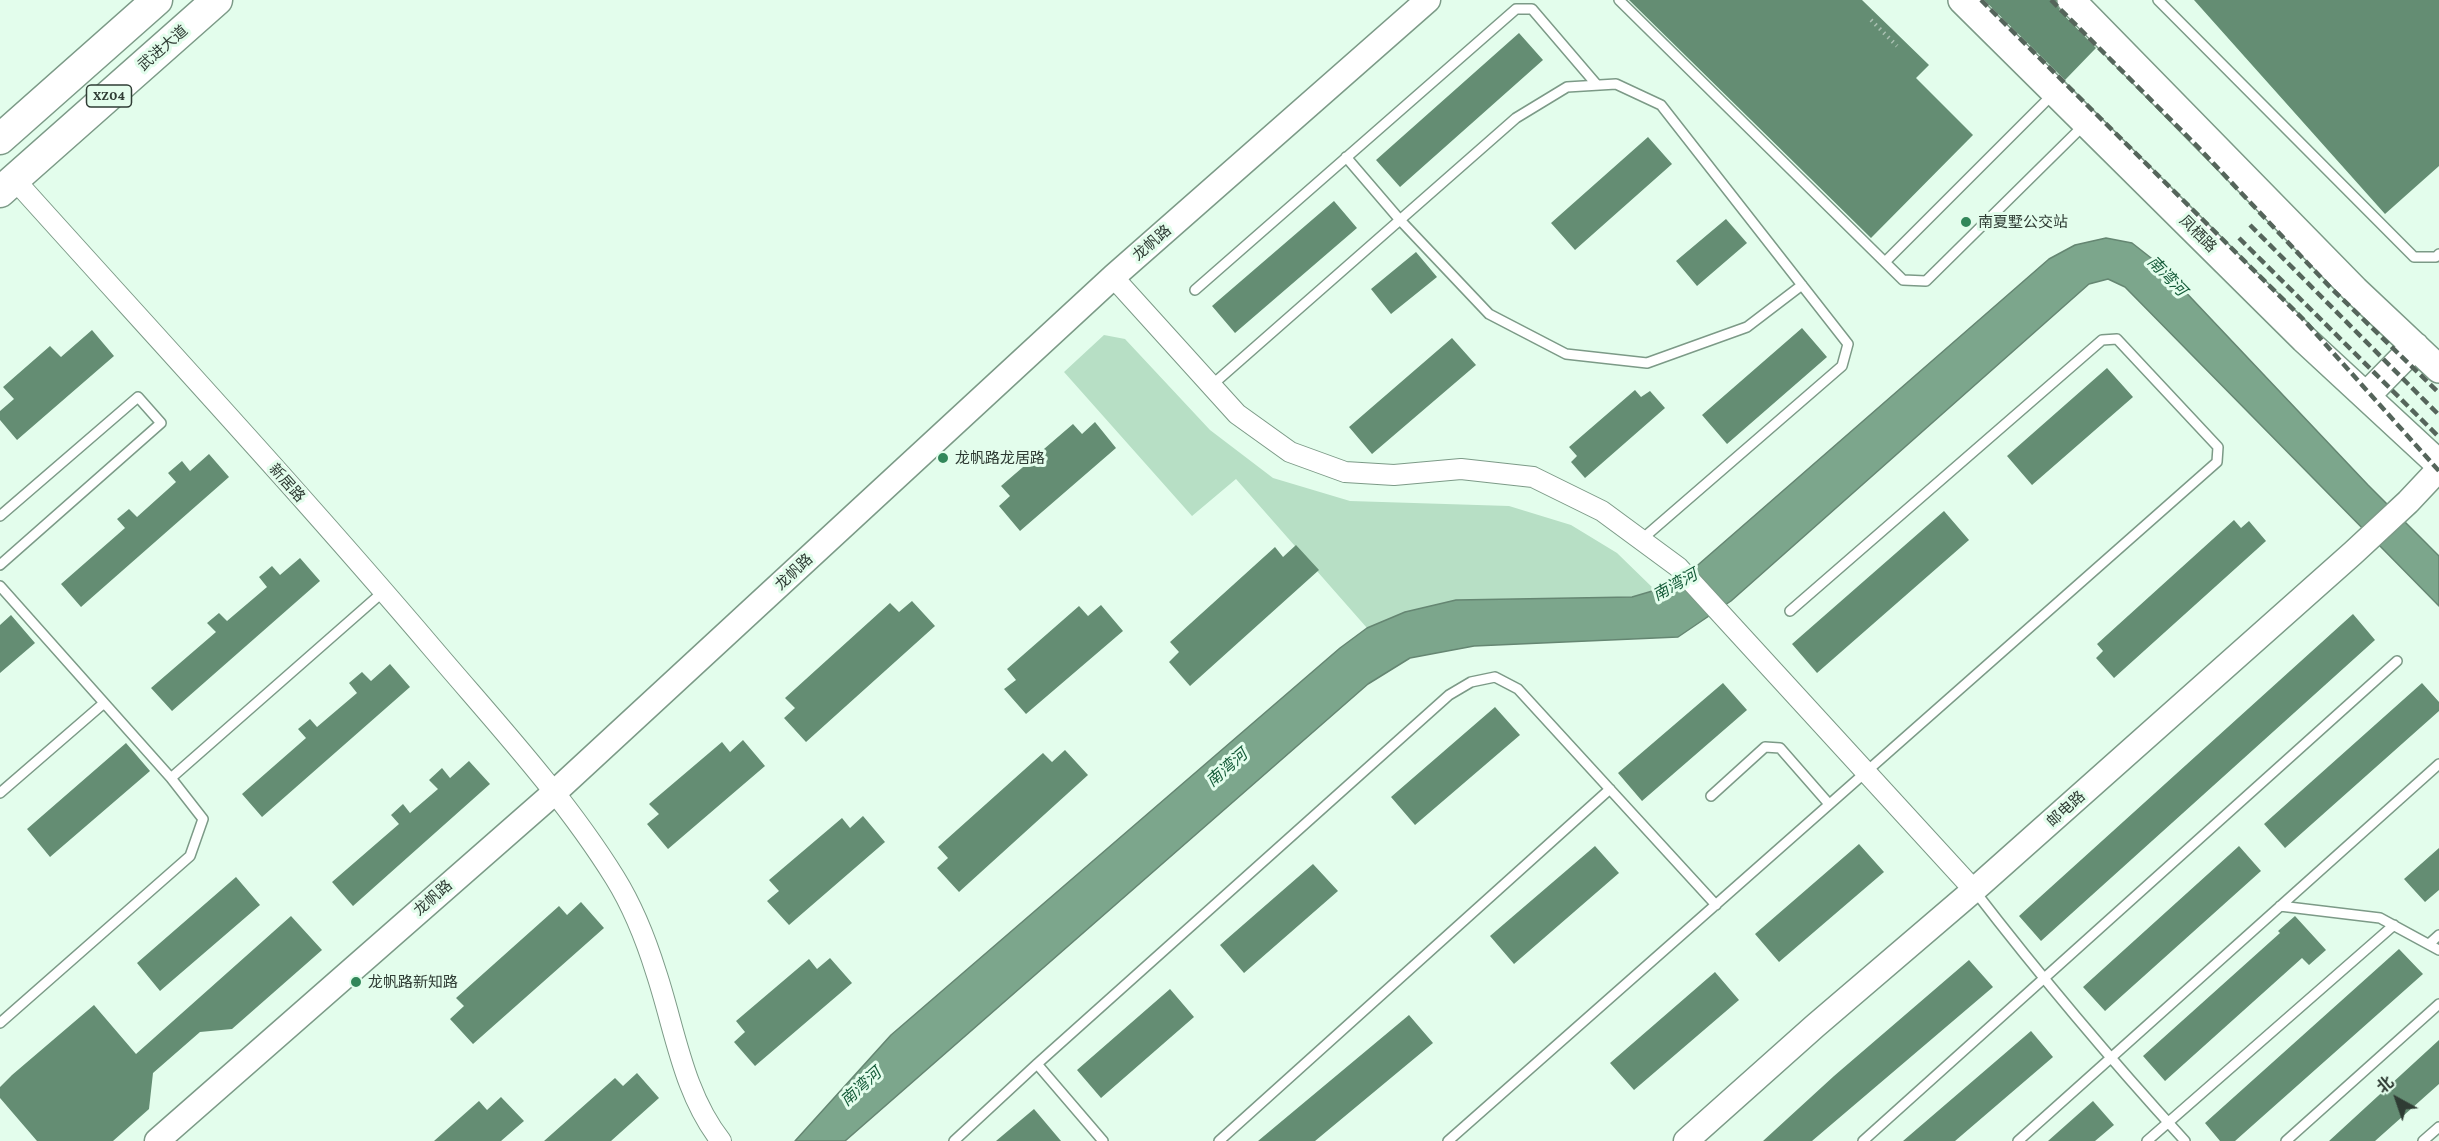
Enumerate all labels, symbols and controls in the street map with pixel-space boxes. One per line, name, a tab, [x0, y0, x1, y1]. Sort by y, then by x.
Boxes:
street label: 武进大道	[134, 22, 192, 74]
road number: XZ04	[86, 85, 132, 107]
street label: 凤栖路	[2176, 212, 2220, 256]
place label: 南夏墅公交站	[1978, 213, 2068, 231]
marker: 南夏墅公交站	[1959, 215, 1973, 229]
street label: 龙帆路	[1129, 221, 1175, 265]
water label: 南湾河	[2143, 252, 2191, 300]
place label: 龙帆路龙居路	[955, 449, 1045, 467]
marker: 龙帆路龙居路	[936, 451, 950, 465]
street label: 新居路	[265, 460, 309, 506]
street label: 龙帆路	[771, 550, 817, 594]
water label: 南湾河	[1649, 565, 1701, 605]
water label: 南湾河	[1203, 745, 1251, 791]
street label: 邮电路	[2043, 787, 2089, 831]
street label: 龙帆路	[410, 876, 456, 920]
place label: 龙帆路新知路	[368, 973, 458, 991]
marker: 龙帆路新知路	[349, 975, 363, 989]
water label: 南湾河	[837, 1064, 885, 1110]
north arrow	[2367, 1069, 2427, 1129]
text: 北	[2374, 1073, 2397, 1096]

